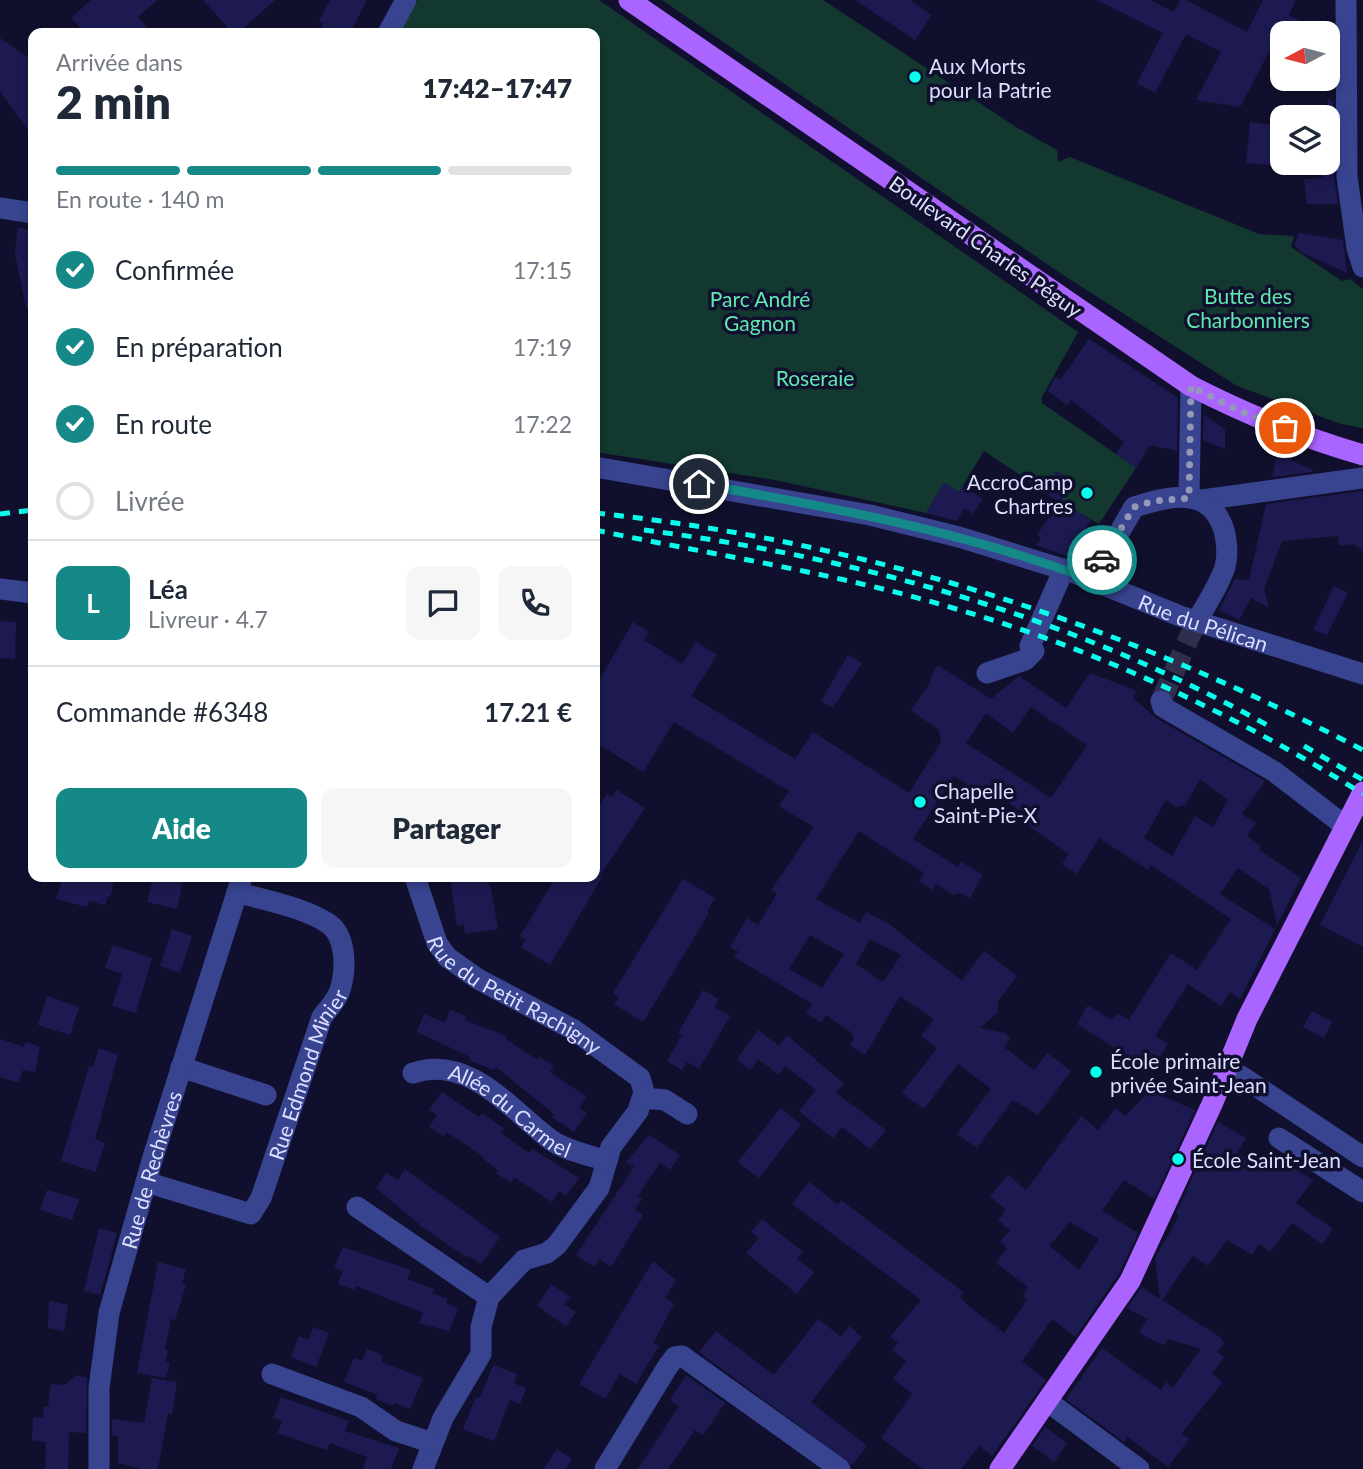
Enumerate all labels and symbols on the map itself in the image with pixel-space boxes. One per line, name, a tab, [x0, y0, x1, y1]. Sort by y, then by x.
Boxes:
north arrow	[1270, 21, 1340, 91]
place label: Aux Morts pour la Patrie	[929, 53, 1052, 102]
marker: Aux Morts pour la Patrie	[907, 69, 923, 85]
street label: Boulevard Charles Péguy	[885, 170, 1087, 322]
park label: Butte des Charbonniers	[1186, 283, 1310, 332]
park label: Parc André Gagnon	[710, 286, 810, 335]
park label: Roseraie	[776, 365, 854, 390]
pin	[1255, 398, 1315, 458]
pin	[669, 454, 729, 514]
place label: AccroCamp Chartres	[967, 469, 1073, 518]
marker: AccroCamp Chartres	[1079, 485, 1095, 501]
courier	[1067, 525, 1137, 595]
street label: Rue du Pélican	[1135, 588, 1271, 656]
place label: Chapelle Saint-Pie-X	[934, 778, 1038, 827]
marker: Chapelle Saint-Pie-X	[912, 794, 928, 810]
street label: Rue du Petit Rachigny	[423, 933, 607, 1059]
street label: Rue Edmond Minier	[262, 985, 352, 1163]
place label: École primaire privée Saint-Jean	[1110, 1048, 1267, 1097]
street label: Allée du Carmel	[446, 1058, 575, 1161]
marker: École primaire privée Saint-Jean	[1088, 1064, 1104, 1080]
street label: Rue de Rechèvres	[115, 1087, 186, 1251]
place label: École Saint-Jean	[1192, 1147, 1341, 1172]
marker: École Saint-Jean	[1170, 1151, 1186, 1167]

